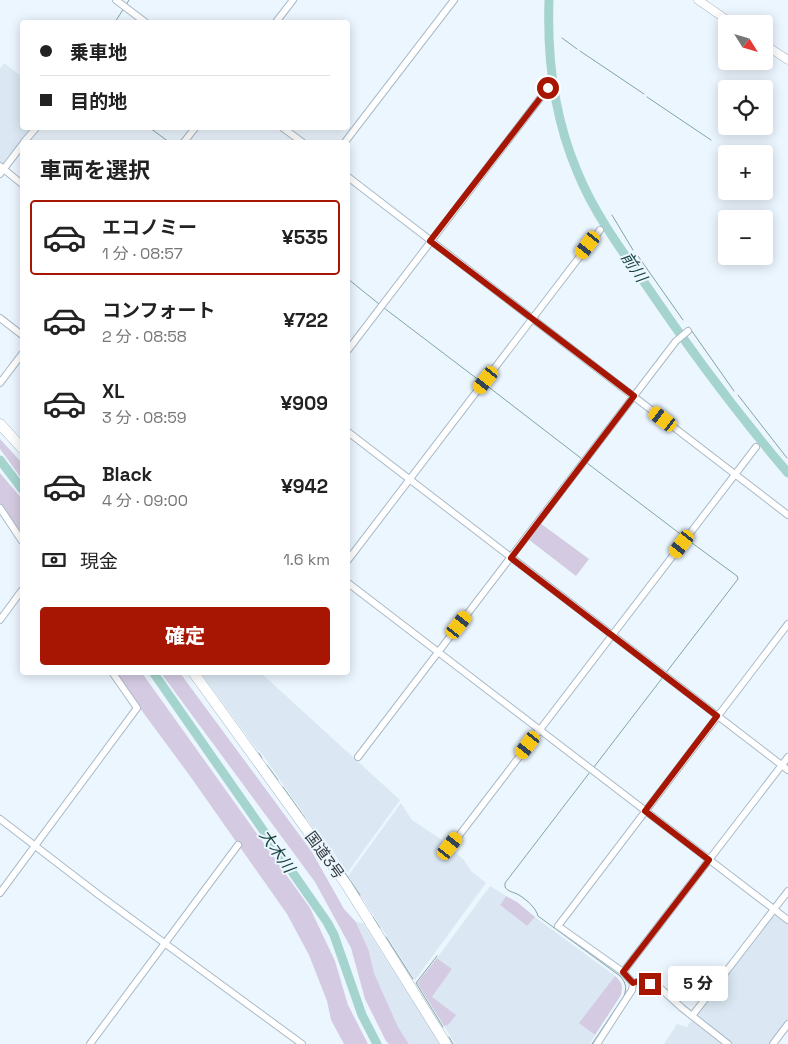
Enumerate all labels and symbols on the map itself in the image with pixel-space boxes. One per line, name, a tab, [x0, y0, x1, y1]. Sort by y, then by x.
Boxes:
north arrow	[718, 15, 772, 70]
route start	[537, 77, 559, 99]
car	[572, 229, 603, 261]
water label: 前川	[616, 248, 653, 288]
car	[470, 364, 501, 396]
car	[646, 404, 679, 434]
car	[666, 528, 697, 560]
car	[443, 609, 474, 641]
car	[512, 729, 543, 761]
water label: 大木川	[255, 825, 301, 878]
street label: 国道3号	[301, 828, 349, 882]
car	[434, 830, 465, 862]
callout: 5 分	[668, 966, 728, 1002]
route end	[639, 973, 661, 995]

